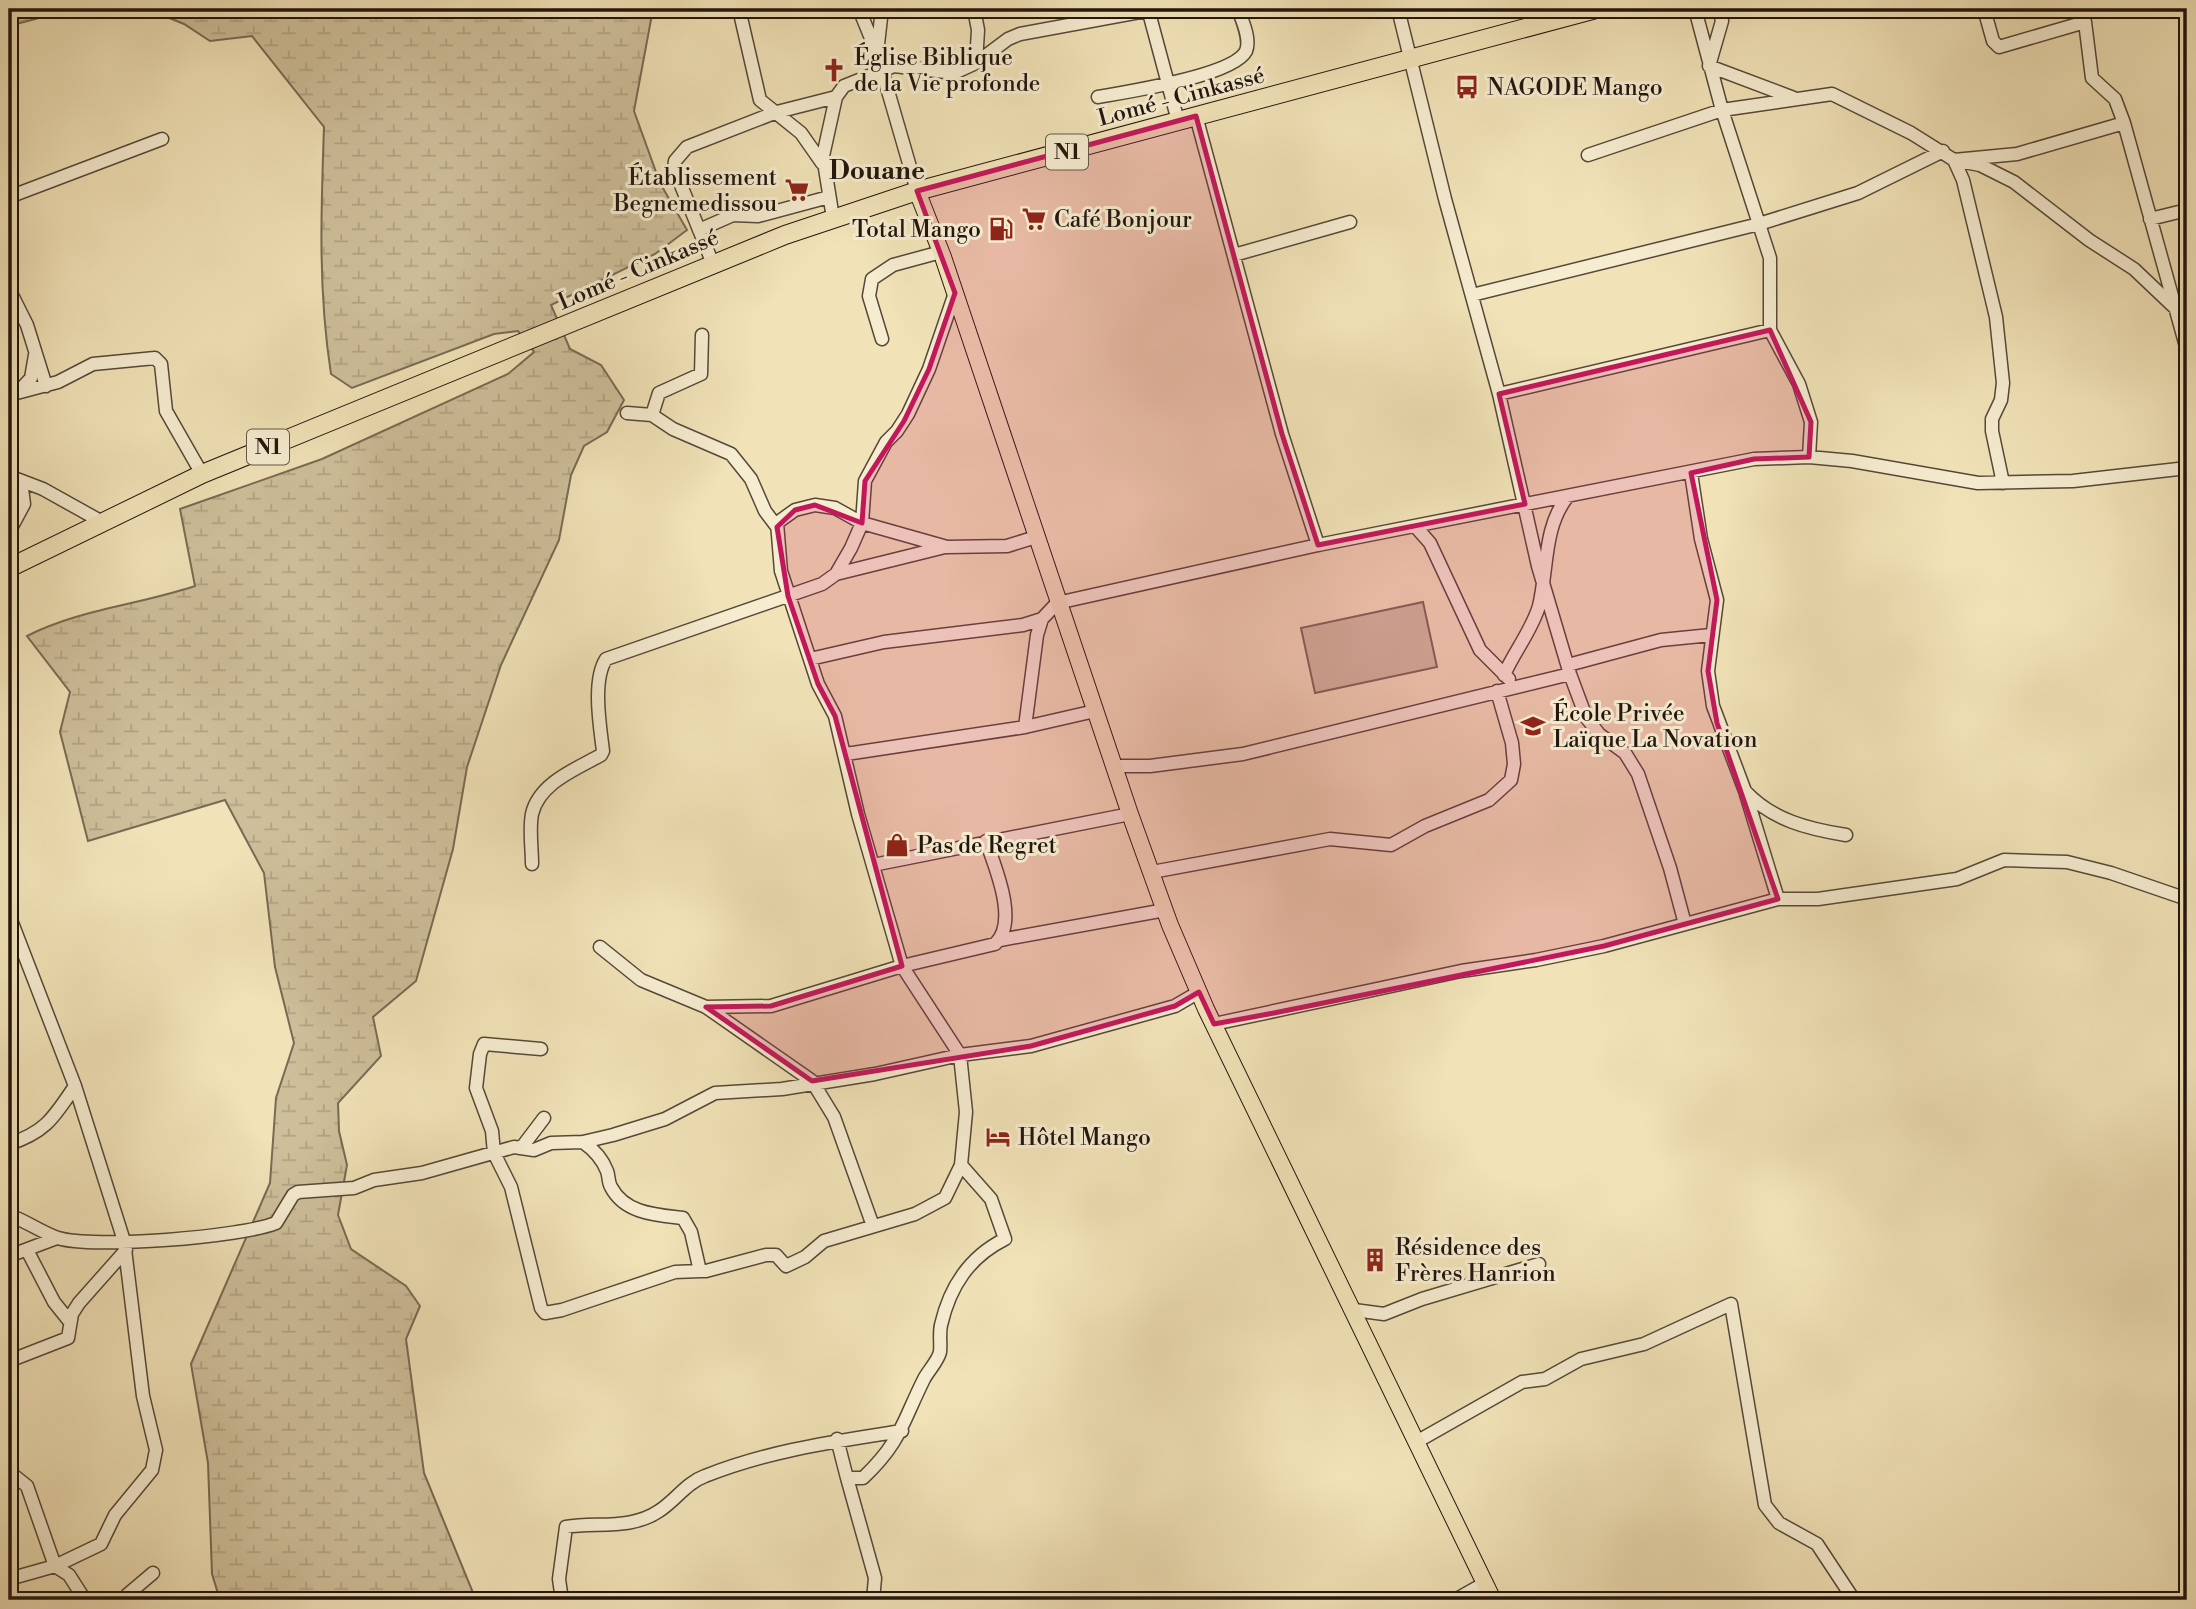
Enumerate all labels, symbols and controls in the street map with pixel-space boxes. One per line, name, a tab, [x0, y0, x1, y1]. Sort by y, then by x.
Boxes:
place label: Église Biblique de la Vie profonde	[854, 42, 1040, 98]
church icon: Église Biblique de la Vie profonde	[820, 56, 848, 84]
street label: Lomé - Cinkassé	[1095, 61, 1268, 133]
bus stop icon: NAGODE Mango	[1453, 73, 1481, 101]
place label: NAGODE Mango	[1487, 74, 1663, 102]
road number: N1	[1046, 134, 1088, 170]
district label: Douane	[829, 155, 925, 187]
place label: Établissement Begnemedissou	[612, 162, 777, 218]
supermarket icon: Établissement Begnemedissou	[783, 176, 811, 204]
supermarket icon: Café Bonjour	[1020, 205, 1048, 233]
place label: Café Bonjour	[1054, 206, 1192, 234]
fuel station icon: Total Mango	[987, 215, 1015, 243]
place label: Total Mango	[852, 216, 981, 244]
street label: Lomé - Cinkassé	[554, 223, 723, 316]
road number: N1	[247, 430, 289, 464]
place label: École Privée Laïque La Novation	[1553, 698, 1758, 754]
school or university icon: École Privée Laïque La Novation	[1519, 712, 1547, 740]
shop icon: Pas de Regret	[883, 831, 911, 859]
place label: Pas de Regret	[917, 832, 1057, 860]
hotel icon: Hôtel Mango	[984, 1123, 1012, 1151]
place label: Hôtel Mango	[1018, 1124, 1151, 1152]
place label: Résidence des Frères Hanrion	[1395, 1234, 1556, 1288]
building icon: Résidence des Frères Hanrion	[1361, 1246, 1389, 1274]

